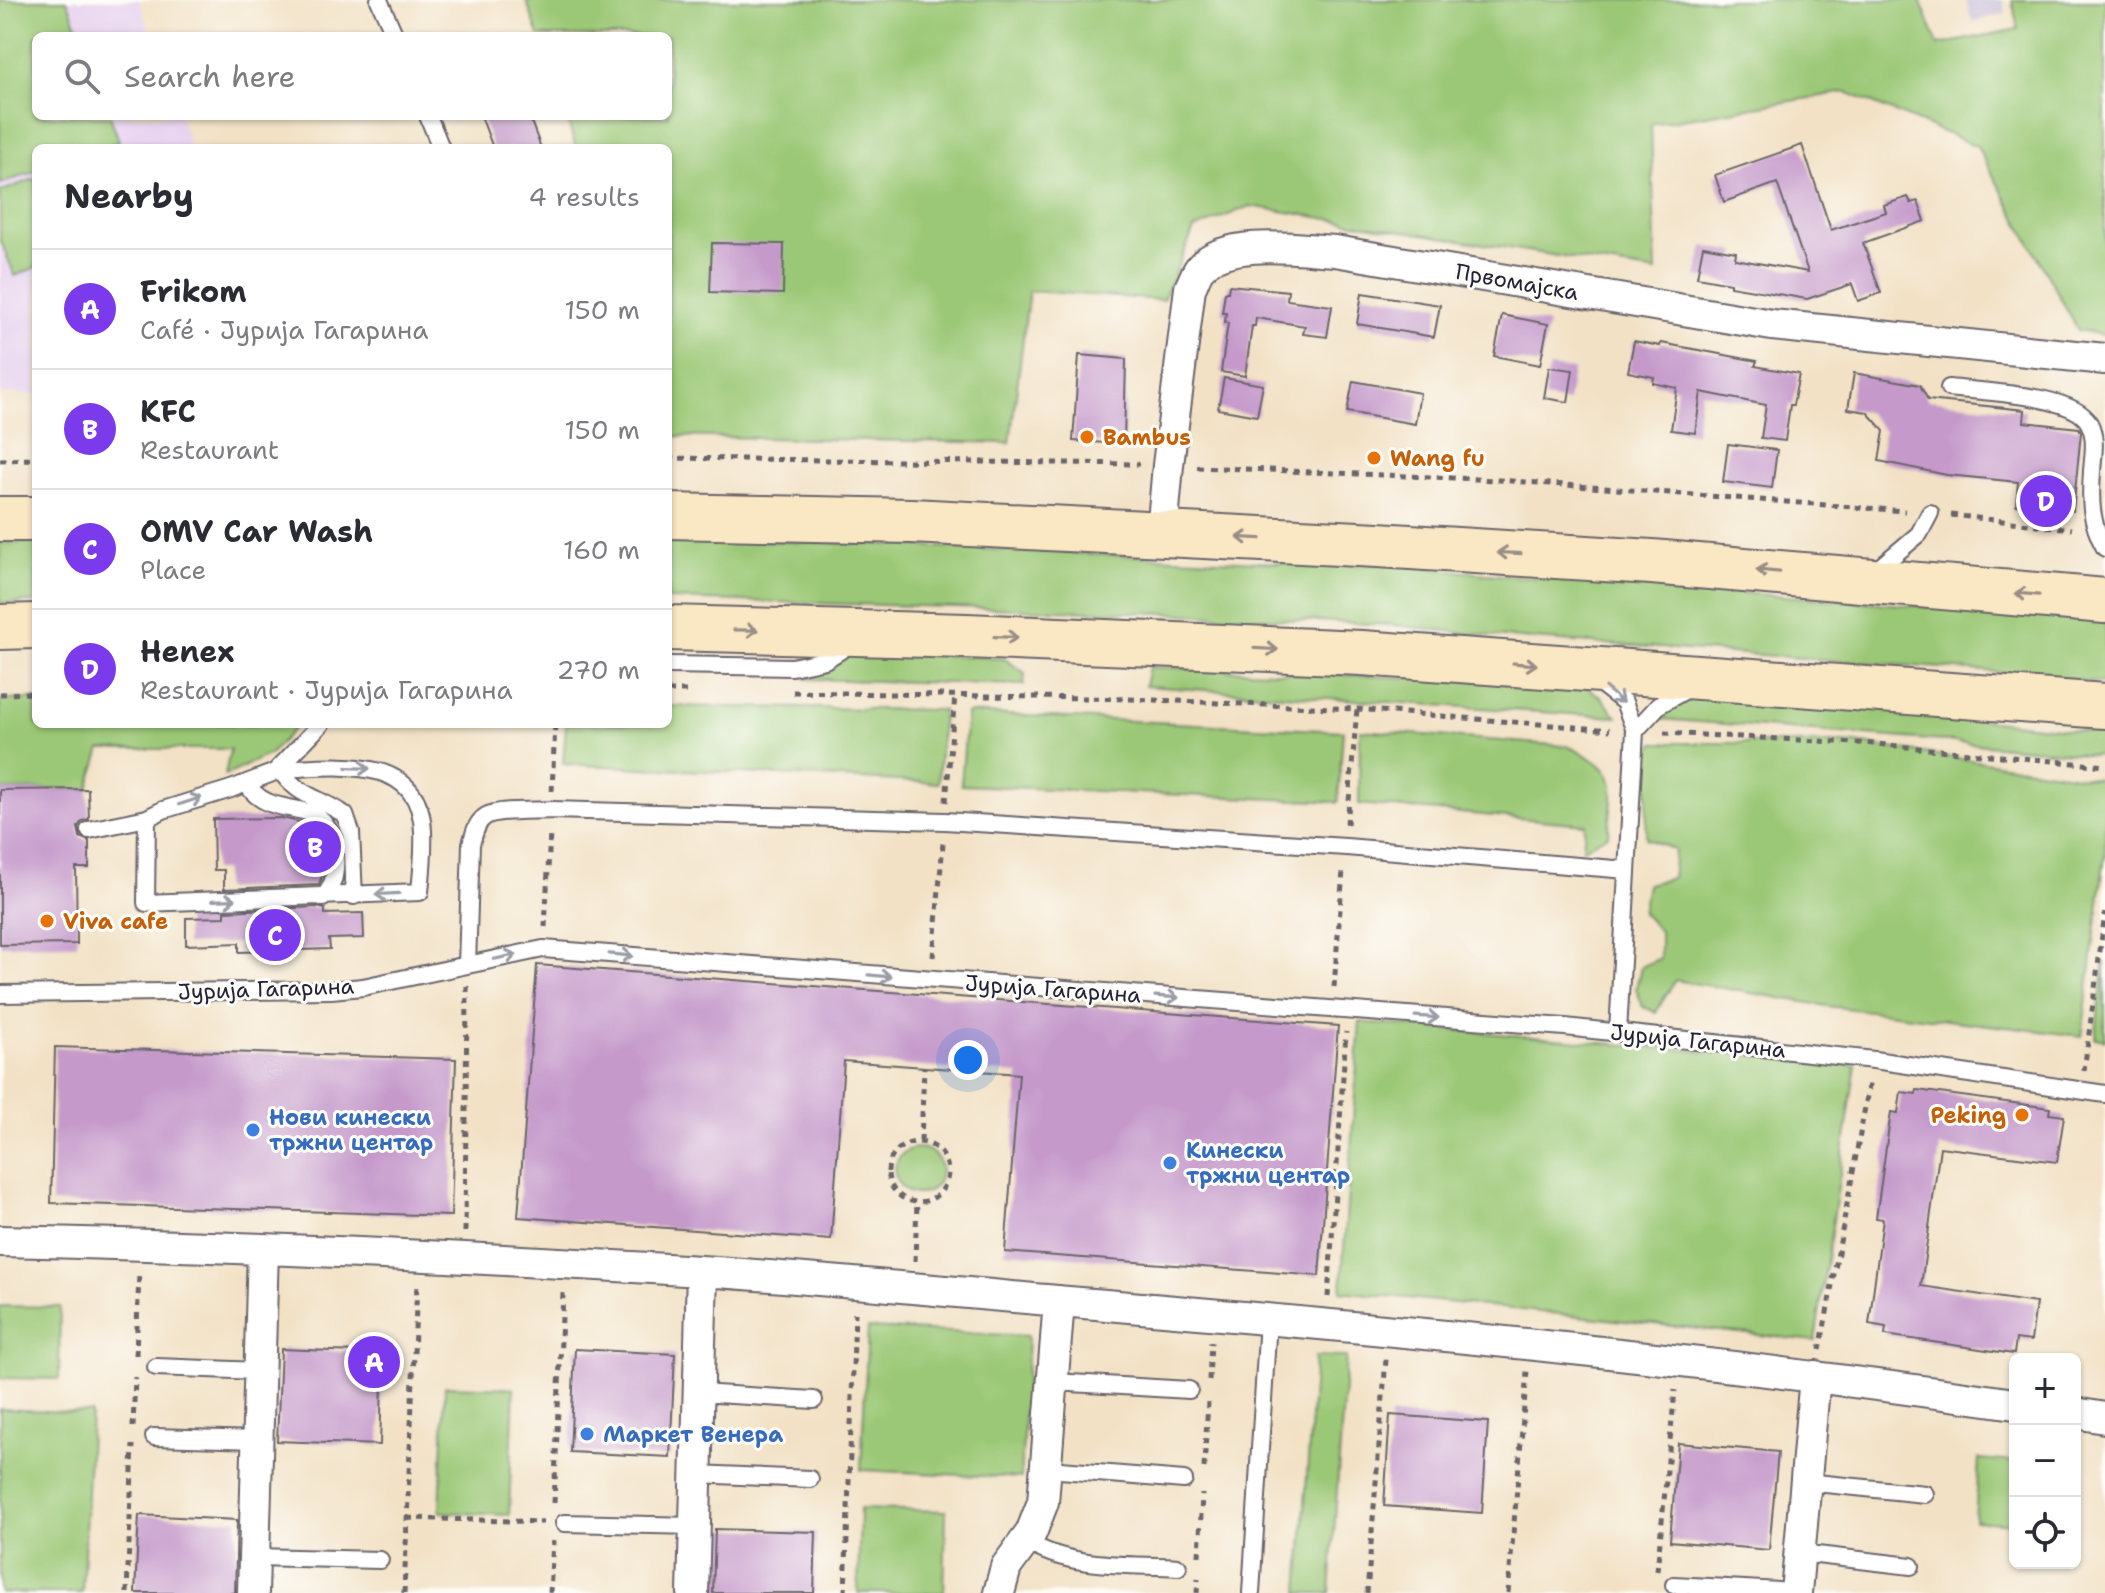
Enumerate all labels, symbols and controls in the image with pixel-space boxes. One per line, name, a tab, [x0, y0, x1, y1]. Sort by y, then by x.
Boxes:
search box	[32, 32, 672, 120]
icon: search	[60, 54, 104, 98]
text: Search here	[124, 56, 295, 97]
text: Nearby	[64, 173, 194, 219]
text: 4 results	[528, 179, 640, 214]
street label: Првомајска	[1453, 257, 1581, 307]
text: Frikom	[140, 271, 247, 312]
text: A	[80, 292, 100, 327]
text: 150 m	[564, 292, 640, 327]
text: Café · Јурија Гагарина	[140, 312, 428, 347]
text: KFC	[140, 391, 196, 432]
text: B	[82, 412, 98, 447]
text: 150 m	[564, 412, 640, 447]
place label: Bambus	[1103, 423, 1191, 452]
marker: Bambus	[1078, 428, 1096, 446]
text: Restaurant	[140, 432, 279, 467]
place label: Wang fu	[1390, 444, 1485, 473]
marker: Wang fu	[1365, 449, 1383, 467]
pin: D	[2020, 471, 2072, 531]
text: OMV Car Wash	[140, 511, 373, 552]
one-way arrow	[1236, 530, 1263, 545]
text: C	[82, 532, 98, 567]
text: 160 m	[563, 532, 640, 567]
one-way arrow	[1496, 545, 1523, 560]
text: Place	[140, 552, 206, 587]
one-way arrow	[1755, 563, 1782, 578]
one-way arrow	[2014, 586, 2041, 601]
one-way arrow	[732, 622, 759, 638]
one-way arrow	[992, 630, 1019, 645]
text: Henex	[140, 631, 235, 672]
one-way arrow	[1252, 641, 1279, 656]
text: D	[81, 652, 99, 687]
text: 270 m	[557, 652, 640, 687]
one-way arrow	[1511, 657, 1538, 672]
text: Restaurant · Јурија Гагарина	[140, 672, 513, 707]
one-way arrow	[1603, 685, 1624, 704]
one-way arrow	[344, 760, 371, 775]
one-way arrow	[177, 793, 202, 807]
pin: B	[289, 817, 341, 877]
one-way arrow	[374, 887, 401, 902]
one-way arrow	[210, 893, 237, 908]
pin: C	[249, 905, 301, 965]
place label: Viva cafe	[63, 907, 168, 936]
marker: Viva cafe	[38, 912, 56, 930]
one-way arrow	[607, 948, 634, 963]
one-way arrow	[492, 949, 517, 964]
street label: Јурија Гагарина	[964, 968, 1142, 1010]
one-way arrow	[866, 969, 893, 984]
street label: Јурија Гагарина	[177, 971, 355, 1007]
one-way arrow	[1154, 990, 1180, 1005]
one-way arrow	[1413, 1010, 1440, 1025]
street label: Јурија Гагарина	[1609, 1017, 1788, 1065]
your location	[948, 1040, 988, 1080]
place label: Peking	[1930, 1101, 2006, 1130]
place label: Нови кинески тржни центар	[269, 1103, 433, 1157]
marker: Peking	[2013, 1106, 2031, 1124]
marker: Нови кинески тржни центар	[244, 1121, 262, 1139]
place label: Кинески тржни центар	[1186, 1136, 1350, 1190]
marker: Кинески тржни центар	[1161, 1154, 1179, 1172]
pin: A	[348, 1332, 400, 1392]
map controls	[2009, 1353, 2081, 1569]
button: +	[2009, 1353, 2081, 1425]
place label: Маркет Венера	[603, 1420, 783, 1449]
marker: Маркет Венера	[578, 1425, 596, 1443]
button: −	[2009, 1425, 2081, 1497]
button: locate	[2009, 1497, 2081, 1569]

